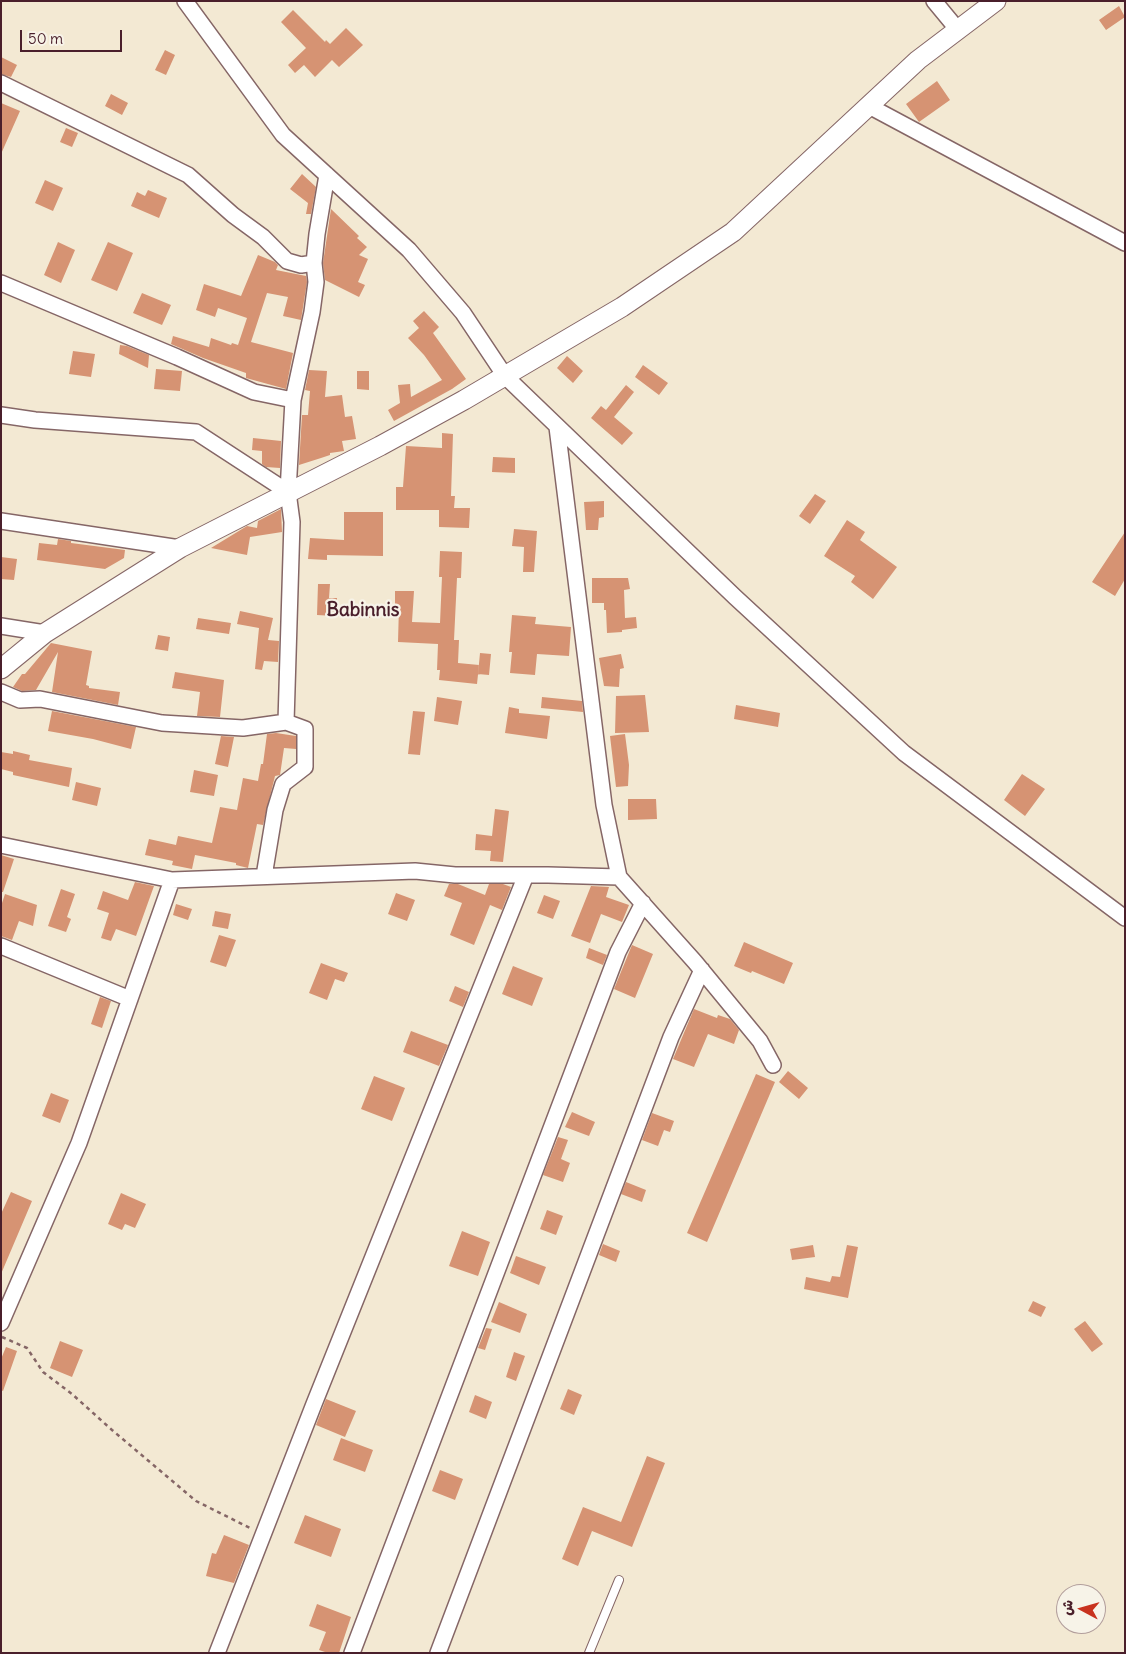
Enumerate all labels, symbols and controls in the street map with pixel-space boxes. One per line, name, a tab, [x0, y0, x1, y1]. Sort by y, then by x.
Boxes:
scale bar	[22, 20, 125, 52]
text: 50 m	[28, 29, 63, 48]
district label: Babinnis	[327, 600, 399, 622]
north arrow	[1056, 1584, 1106, 1634]
text: ش	[1057, 1599, 1077, 1616]

